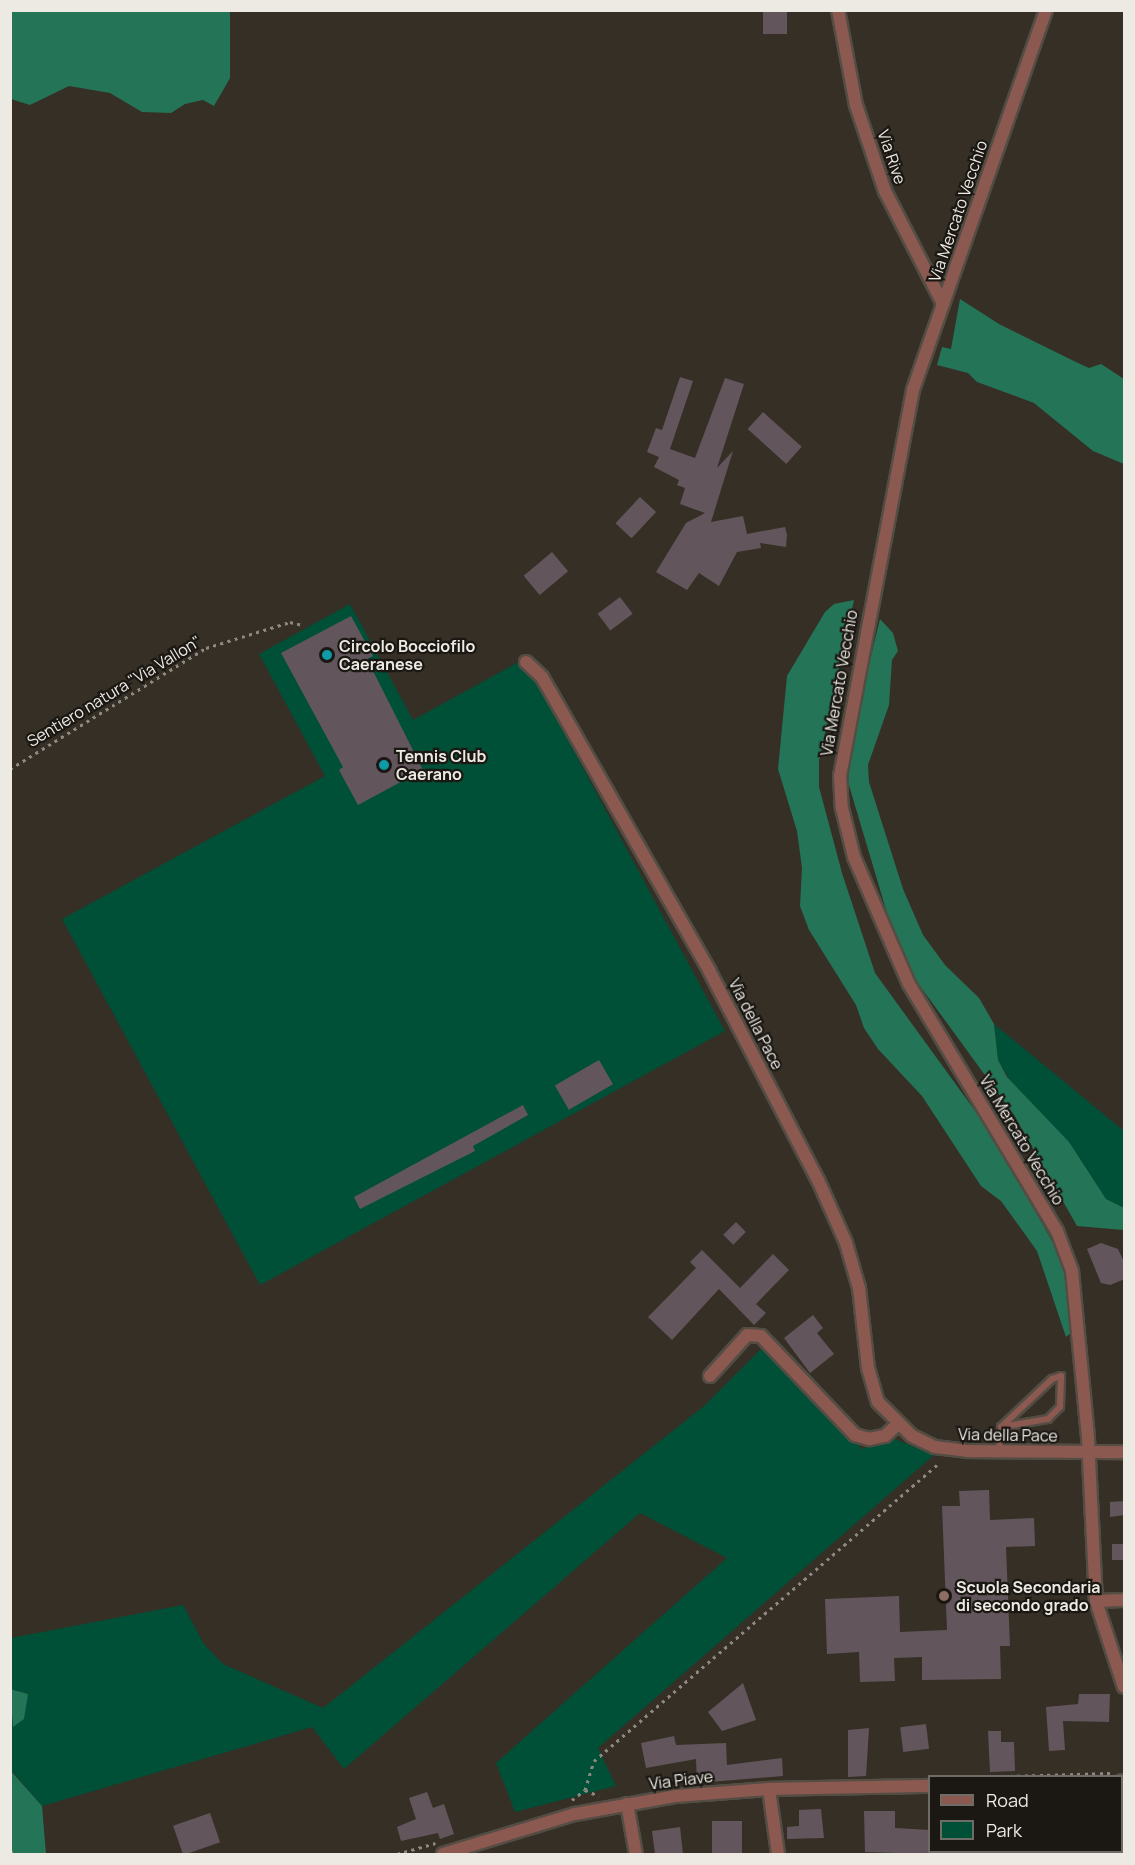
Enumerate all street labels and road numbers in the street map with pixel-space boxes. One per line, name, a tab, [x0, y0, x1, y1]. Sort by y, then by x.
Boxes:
street label: Via Rive	[874, 127, 910, 187]
street label: Via Mercato Vecchio	[925, 138, 991, 284]
street label: Via Mercato Vecchio	[817, 608, 861, 758]
street label: Sentiero natura "Via Vallon"	[23, 631, 205, 751]
street label: Via della Pace	[725, 975, 787, 1073]
street label: Via Mercato Vecchio	[976, 1072, 1068, 1208]
street label: Via della Pace	[958, 1425, 1058, 1445]
street label: Via Piave	[648, 1767, 714, 1793]

